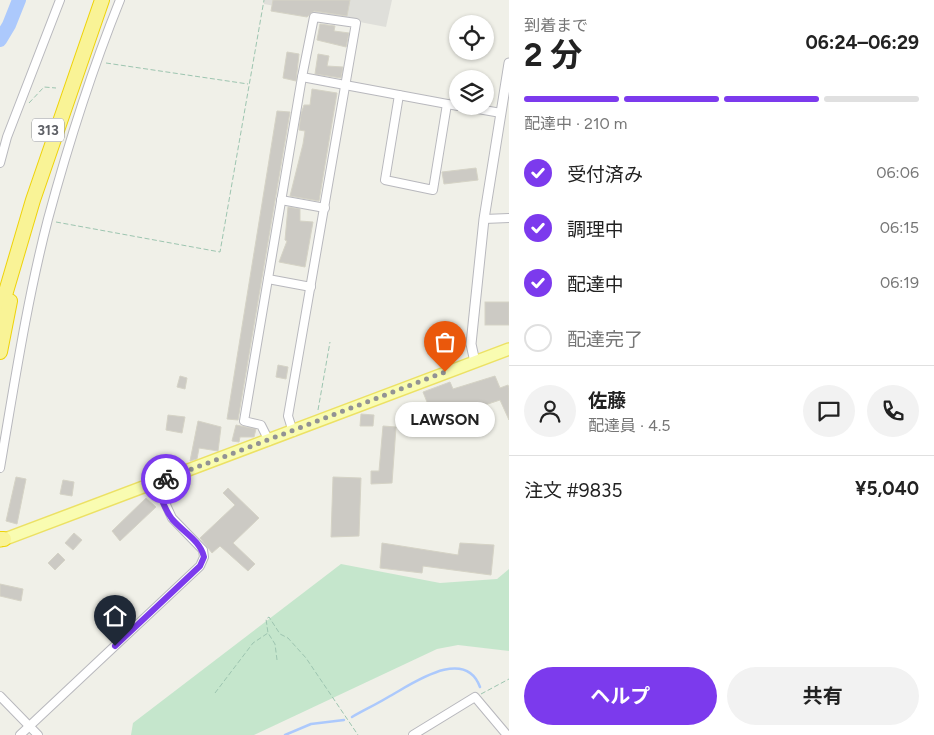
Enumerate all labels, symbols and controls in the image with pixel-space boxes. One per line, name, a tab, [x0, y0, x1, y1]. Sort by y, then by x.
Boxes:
map controls	[449, 15, 494, 115]
button: locate	[449, 15, 494, 60]
text: 到着まで	[524, 16, 588, 35]
text: 06:24–06:29	[805, 31, 919, 54]
text: 2 分	[524, 36, 582, 74]
button: layers	[449, 70, 494, 115]
text: 配達中 · 210 m	[524, 114, 627, 133]
road number: 313	[32, 118, 64, 142]
icon: check	[524, 159, 552, 187]
text: 受付済み	[567, 163, 643, 186]
text: 06:06	[876, 163, 919, 182]
icon: check	[524, 214, 552, 242]
text: 調理中	[567, 218, 624, 241]
text: 06:15	[880, 218, 919, 237]
icon: check	[524, 269, 552, 297]
text: 配達中	[567, 273, 624, 296]
text: 06:19	[880, 273, 919, 292]
pin	[424, 321, 466, 372]
icon: bag	[431, 328, 459, 356]
text: 配達完了	[567, 328, 643, 351]
button: person	[524, 385, 576, 437]
button: chat	[803, 385, 855, 437]
button: phone	[867, 385, 919, 437]
text: 佐藤	[588, 389, 626, 412]
callout: LAWSON	[395, 402, 495, 437]
text: LAWSON	[410, 410, 480, 429]
text: 配達員 · 4.5	[588, 416, 670, 435]
courier	[141, 454, 191, 504]
icon: bike	[152, 465, 180, 493]
text: ¥5,040	[855, 477, 919, 500]
text: 注文 #9835	[524, 479, 622, 502]
pin	[94, 595, 136, 646]
icon: home	[101, 602, 129, 630]
button: ヘルプ	[524, 667, 717, 725]
button: 共有	[727, 667, 919, 725]

